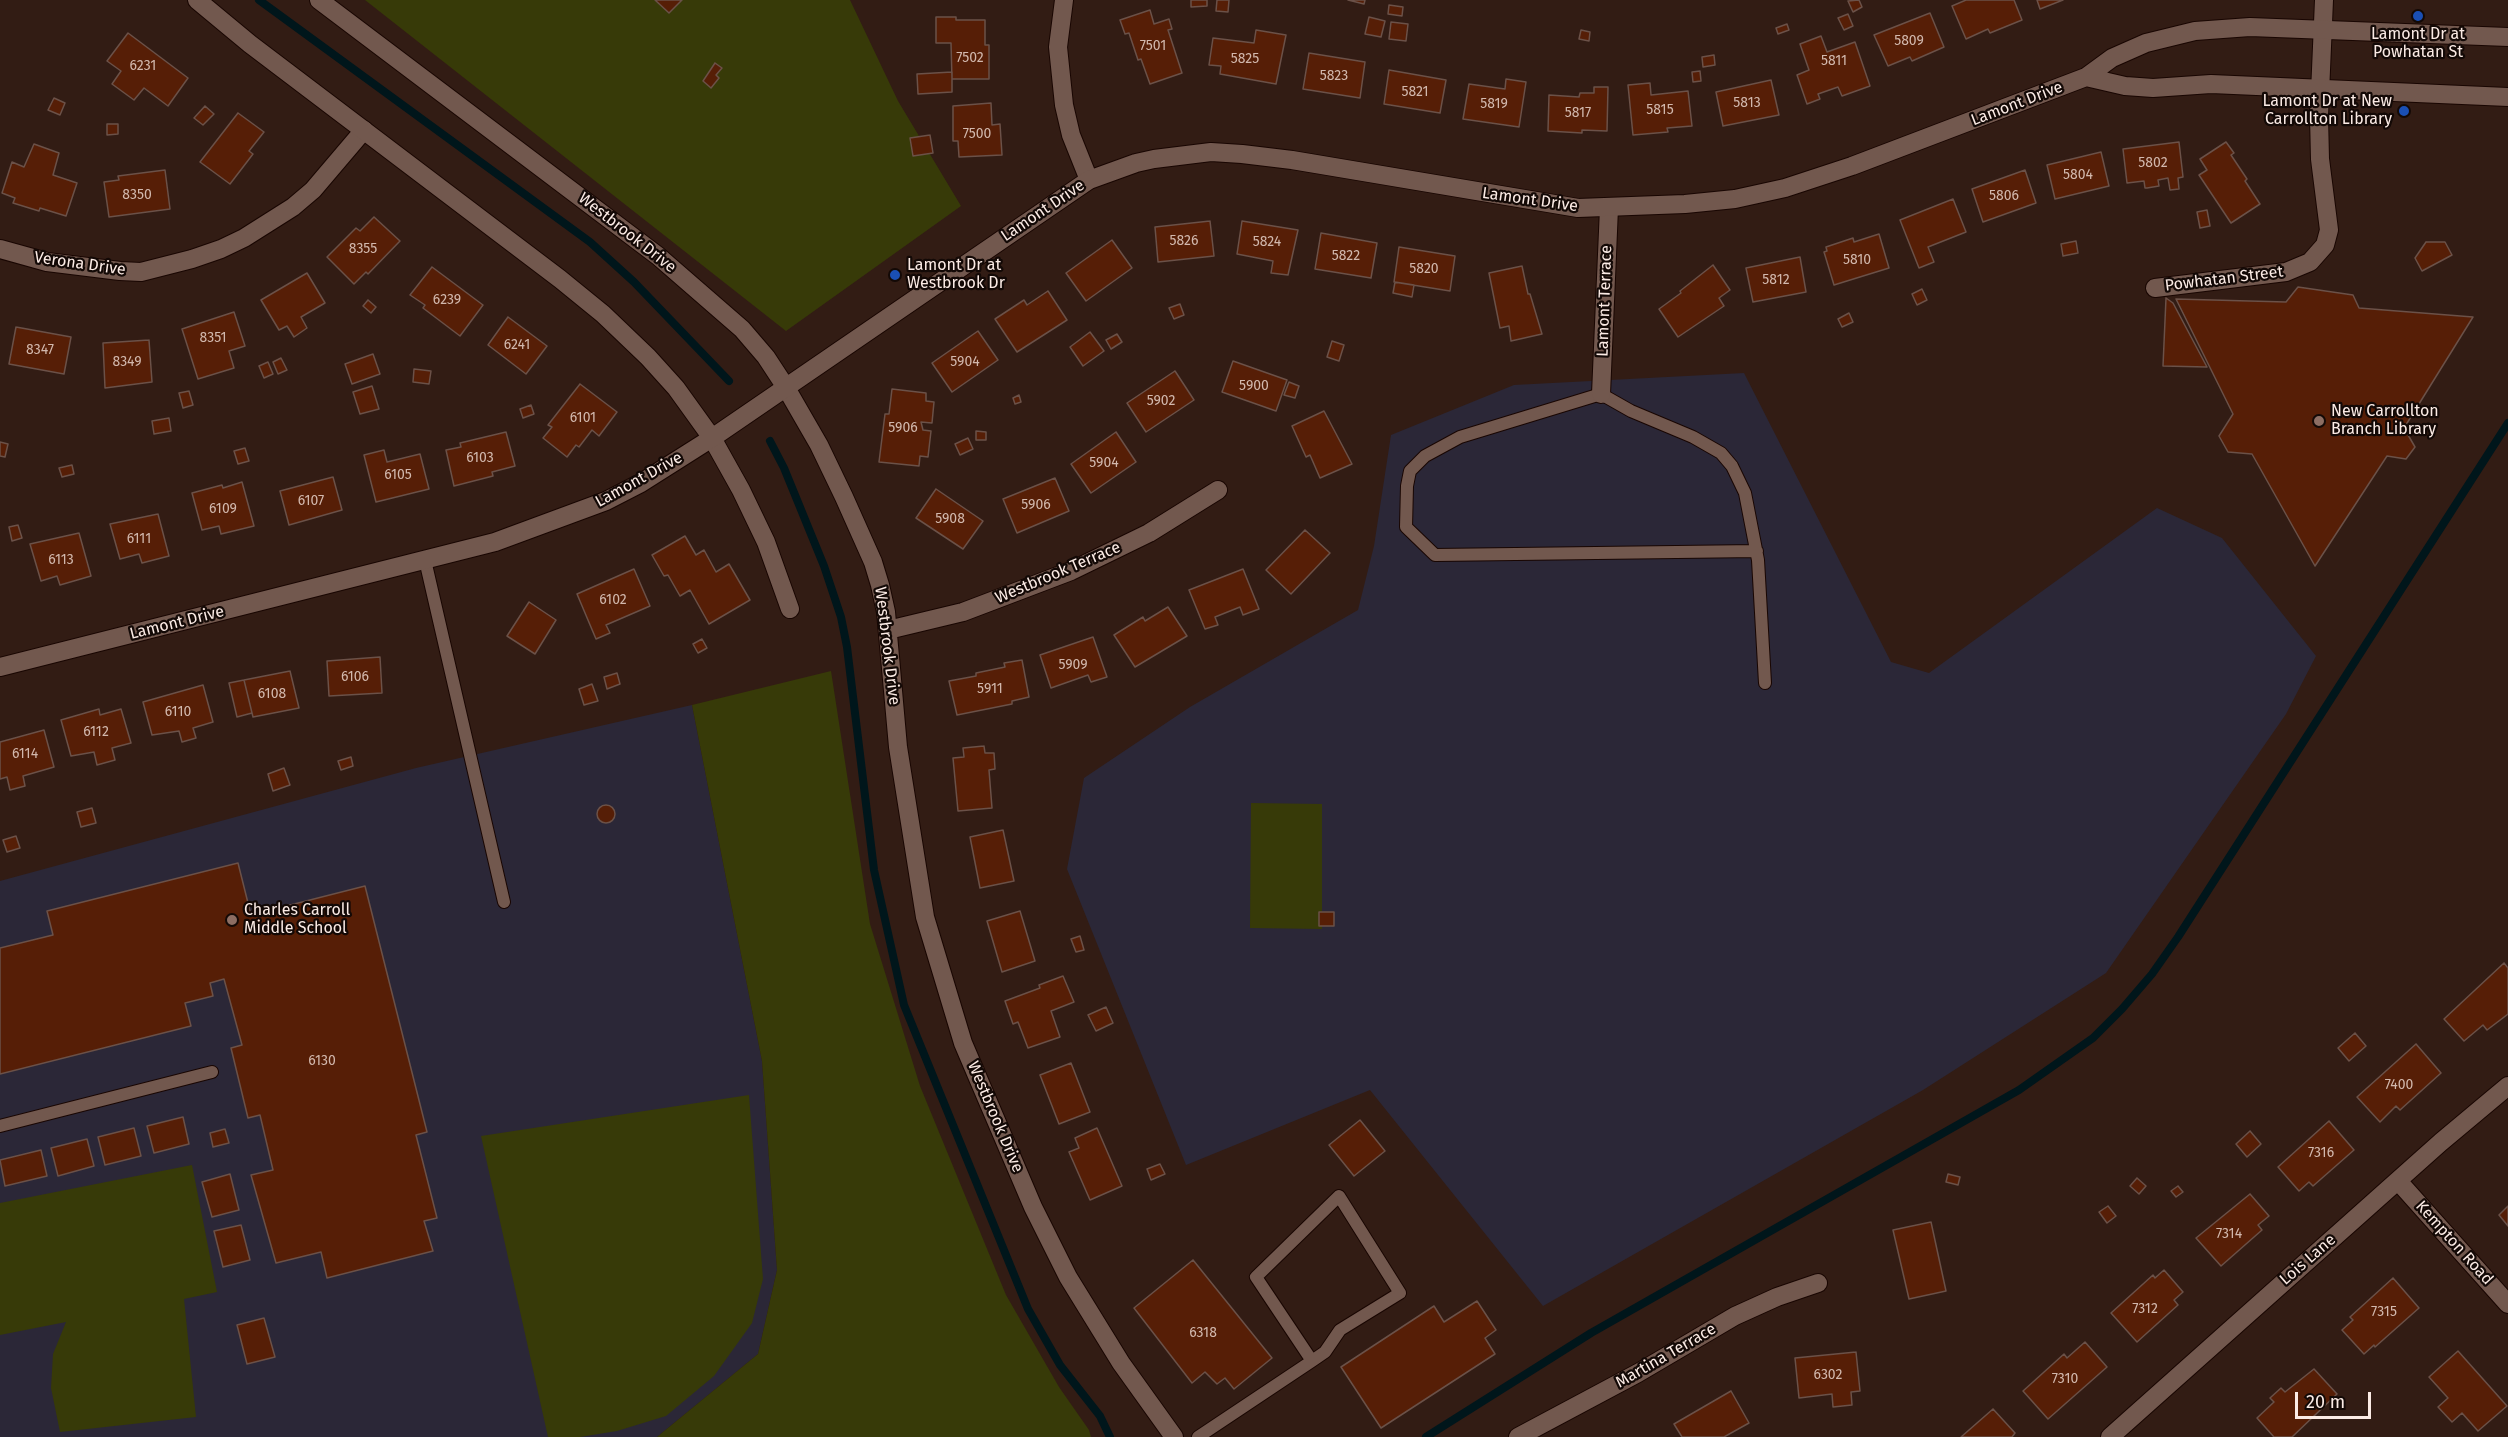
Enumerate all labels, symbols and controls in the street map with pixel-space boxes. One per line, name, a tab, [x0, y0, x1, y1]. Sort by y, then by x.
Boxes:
marker: Lamont Dr at Powhatan St	[2411, 9, 2425, 23]
place label: Lamont Dr at Powhatan St	[2371, 25, 2465, 63]
house number: 5809	[1894, 33, 1924, 49]
house number: 7501	[1140, 38, 1166, 54]
house number: 7502	[956, 50, 984, 66]
house number: 5825	[1231, 51, 1259, 67]
house number: 5811	[1821, 53, 1847, 69]
house number: 6231	[130, 58, 156, 74]
house number: 5823	[1320, 68, 1348, 84]
street label: Lamont Drive	[1969, 78, 2065, 130]
house number: 5821	[1401, 84, 1429, 100]
place label: Lamont Dr at New Carrollton Library	[2262, 92, 2392, 130]
house number: 5813	[1733, 95, 1761, 111]
house number: 5819	[1480, 96, 1508, 112]
house number: 5815	[1646, 102, 1674, 118]
marker: Lamont Dr at New Carrollton Library	[2397, 104, 2411, 118]
house number: 5817	[1565, 105, 1591, 121]
house number: 7500	[963, 126, 991, 142]
house number: 5802	[2138, 155, 2168, 171]
house number: 5804	[2063, 167, 2093, 183]
street label: Lamont Drive	[998, 176, 1088, 246]
street label: Lamont Drive	[1481, 184, 1579, 216]
house number: 8350	[122, 187, 152, 203]
house number: 5806	[1989, 188, 2019, 204]
street label: Westbrook Drive	[574, 189, 680, 277]
house number: 5826	[1170, 233, 1198, 249]
house number: 5824	[1253, 234, 1281, 250]
house number: 8355	[349, 241, 377, 257]
street label: Lamont Terrace	[1593, 245, 1617, 357]
street label: Verona Drive	[33, 248, 127, 280]
house number: 5822	[1332, 248, 1360, 264]
house number: 5810	[1843, 252, 1871, 268]
place label: Lamont Dr at Westbrook Dr	[907, 256, 1005, 294]
house number: 5820	[1409, 261, 1439, 277]
street label: Powhatan Street	[2164, 262, 2284, 296]
marker: Lamont Dr at Westbrook Dr	[888, 268, 902, 282]
house number: 5812	[1762, 272, 1790, 288]
house number: 6239	[433, 292, 461, 308]
house number: 8351	[199, 330, 227, 346]
house number: 6241	[504, 337, 530, 353]
house number: 8347	[26, 342, 54, 358]
house number: 8349	[112, 354, 142, 370]
house number: 5904	[950, 354, 980, 370]
house number: 5900	[1239, 378, 1269, 394]
house number: 5902	[1147, 393, 1175, 409]
place label: New Carrollton Branch Library	[2331, 402, 2439, 440]
house number: 6101	[570, 410, 596, 426]
marker: New Carrollton Branch Library	[2312, 414, 2326, 428]
house number: 5906	[888, 420, 918, 436]
street label: Lamont Drive	[592, 448, 686, 512]
house number: 6103	[466, 450, 494, 466]
house number: 5904	[1089, 455, 1119, 471]
house number: 6105	[384, 467, 412, 483]
house number: 6107	[298, 493, 324, 509]
house number: 5906	[1021, 497, 1051, 513]
house number: 6109	[209, 501, 237, 517]
house number: 5908	[935, 511, 965, 527]
house number: 6111	[127, 531, 151, 547]
street label: Westbrook Terrace	[993, 538, 1123, 608]
house number: 6113	[48, 552, 74, 568]
street label: Westbrook Drive	[870, 586, 904, 706]
house number: 6102	[599, 592, 627, 608]
street label: Lamont Drive	[128, 602, 226, 644]
house number: 5909	[1058, 657, 1088, 673]
house number: 6106	[341, 669, 369, 685]
house number: 5911	[977, 681, 1003, 697]
house number: 6108	[258, 686, 286, 702]
house number: 6110	[165, 704, 191, 720]
house number: 6112	[83, 724, 109, 740]
house number: 6114	[12, 746, 38, 762]
place label: Charles Carroll Middle School	[244, 901, 350, 939]
marker: Charles Carroll Middle School	[225, 913, 239, 927]
house number: 6130	[308, 1053, 336, 1069]
street label: Westbrook Drive	[963, 1059, 1027, 1175]
house number: 7400	[2385, 1077, 2413, 1093]
house number: 7316	[2308, 1145, 2334, 1161]
street label: Kempton Road	[2411, 1197, 2497, 1289]
house number: 7314	[2216, 1226, 2242, 1242]
street label: Lois Lane	[2276, 1231, 2340, 1289]
house number: 7312	[2132, 1301, 2158, 1317]
house number: 7315	[2371, 1304, 2397, 1320]
street label: Martina Terrace	[1612, 1320, 1720, 1392]
house number: 6318	[1189, 1325, 1217, 1341]
house number: 6302	[1814, 1367, 1842, 1383]
house number: 7310	[2052, 1371, 2078, 1387]
scale bar	[2298, 1380, 2374, 1418]
text: 20 m	[2306, 1391, 2345, 1413]

